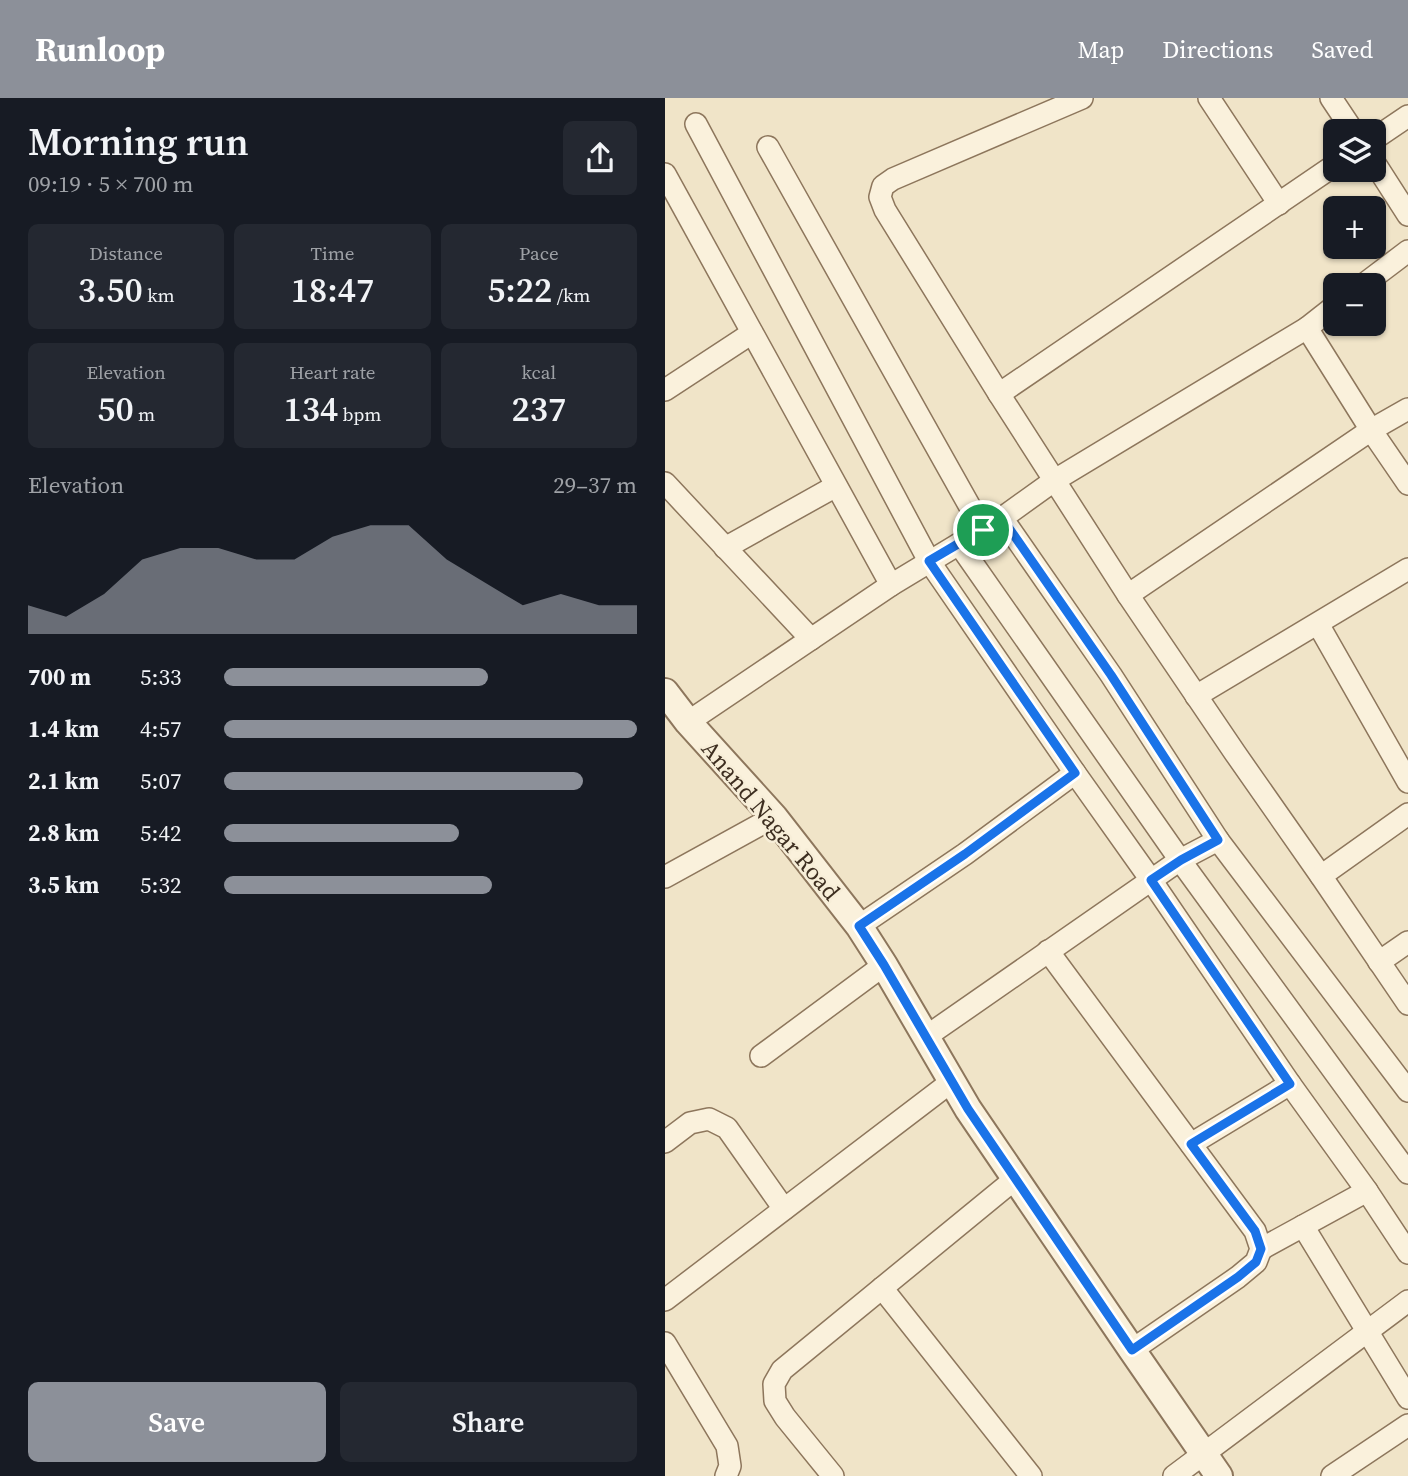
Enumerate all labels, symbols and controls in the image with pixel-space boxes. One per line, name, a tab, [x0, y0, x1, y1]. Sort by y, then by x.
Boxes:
text: Runloop	[35, 27, 165, 72]
text: Map	[1077, 33, 1124, 66]
text: Directions	[1162, 33, 1273, 66]
text: Saved	[1311, 33, 1373, 66]
text: Morning run	[28, 116, 249, 168]
map controls	[1323, 119, 1386, 336]
button: layers	[1323, 119, 1386, 182]
button: share	[563, 121, 637, 195]
text: 09:19 · 5 × 700 m	[28, 168, 194, 200]
button: +	[1323, 196, 1386, 259]
text: Distance	[89, 240, 163, 266]
text: Time	[311, 240, 354, 266]
text: Pace	[519, 240, 559, 266]
text: 3.50	[78, 266, 143, 314]
text: 18:47	[291, 266, 374, 314]
text: 5:22	[487, 266, 552, 314]
button: −	[1323, 273, 1386, 336]
text: km	[143, 282, 175, 308]
text: /km	[552, 282, 590, 308]
text: Elevation	[86, 359, 166, 385]
text: Heart rate	[289, 359, 376, 385]
text: kcal	[522, 359, 556, 385]
text: 50	[97, 385, 134, 433]
text: 134	[283, 385, 338, 433]
text: 237	[512, 385, 566, 433]
text: m	[134, 401, 155, 427]
text: bpm	[338, 401, 382, 427]
text: Elevation	[28, 469, 124, 501]
text: 29–37 m	[553, 469, 637, 501]
pin	[953, 500, 1013, 560]
icon: arrive	[964, 511, 1002, 549]
text: 700 m	[28, 661, 91, 693]
text: 5:33	[140, 661, 181, 693]
text: 1.4 km	[28, 713, 99, 745]
text: 4:57	[140, 713, 181, 745]
street label: Anand Nagar Road	[694, 733, 848, 907]
text: 2.1 km	[28, 765, 99, 797]
text: 5:07	[140, 765, 181, 797]
text: 2.8 km	[28, 817, 99, 849]
text: 5:42	[140, 817, 181, 849]
text: 3.5 km	[28, 869, 99, 901]
text: 5:32	[140, 869, 181, 901]
button: Save	[28, 1382, 326, 1462]
button: Share	[340, 1382, 637, 1462]

